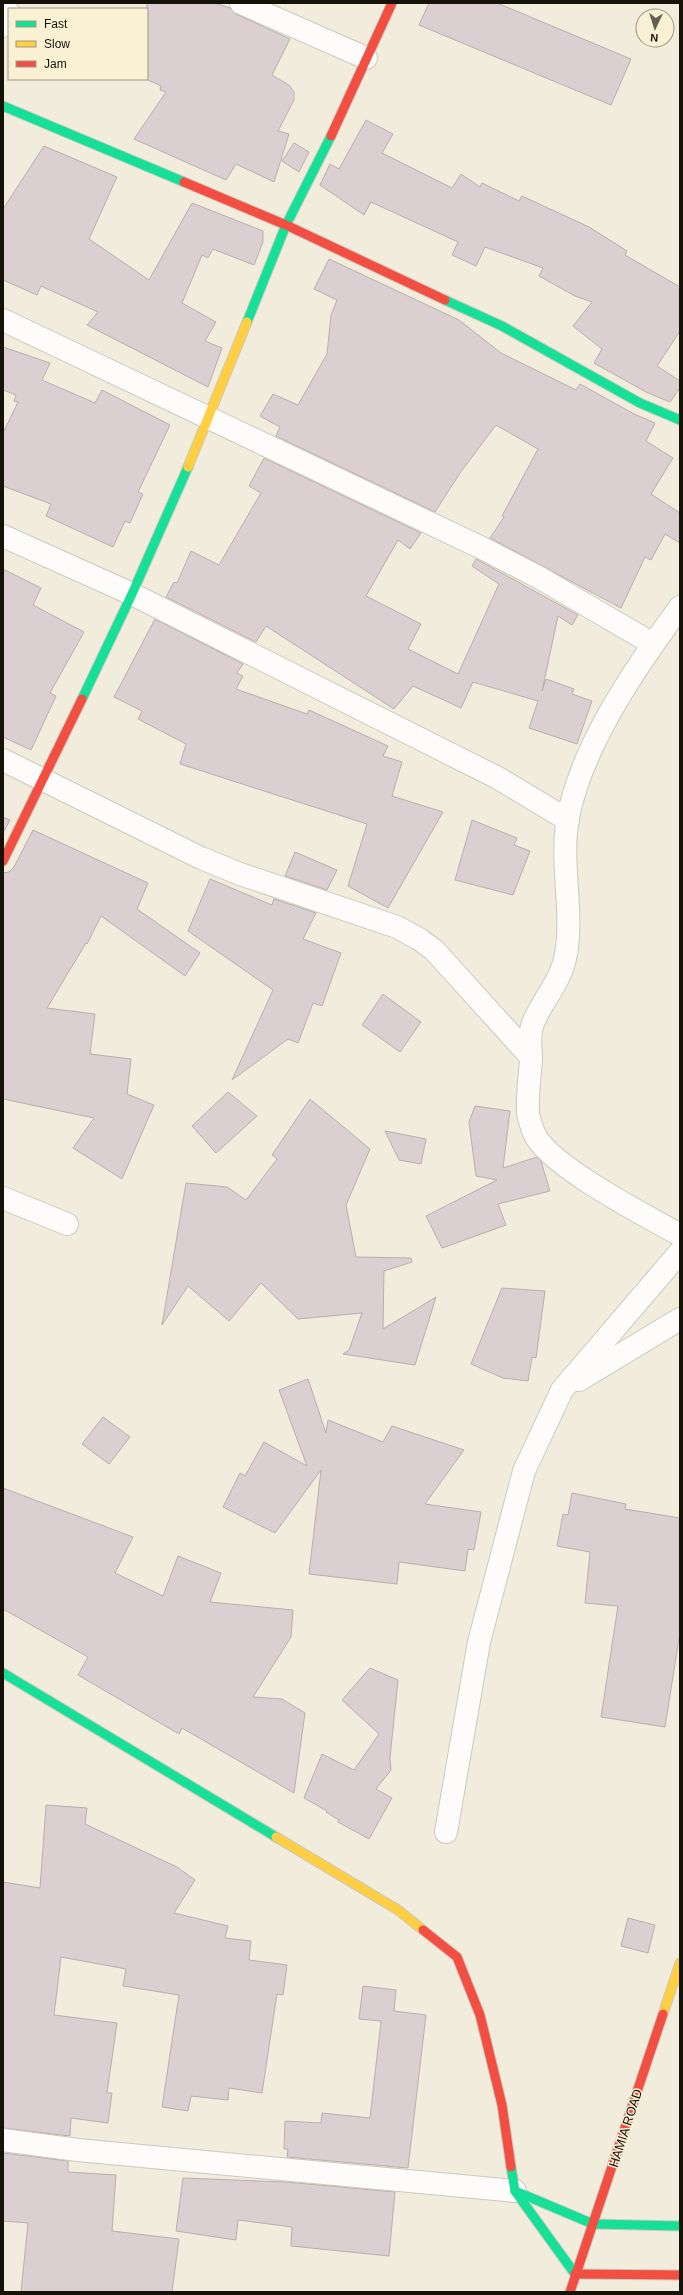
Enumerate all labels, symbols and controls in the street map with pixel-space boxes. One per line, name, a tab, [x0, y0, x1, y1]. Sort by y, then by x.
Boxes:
legend	[8, 8, 148, 80]
north arrow	[635, 8, 675, 48]
text: Fast	[44, 17, 68, 31]
text: N	[650, 32, 659, 44]
text: Slow	[44, 37, 70, 51]
text: Jam	[44, 57, 67, 71]
street label: HAMIA ROAD	[606, 2087, 645, 2169]

